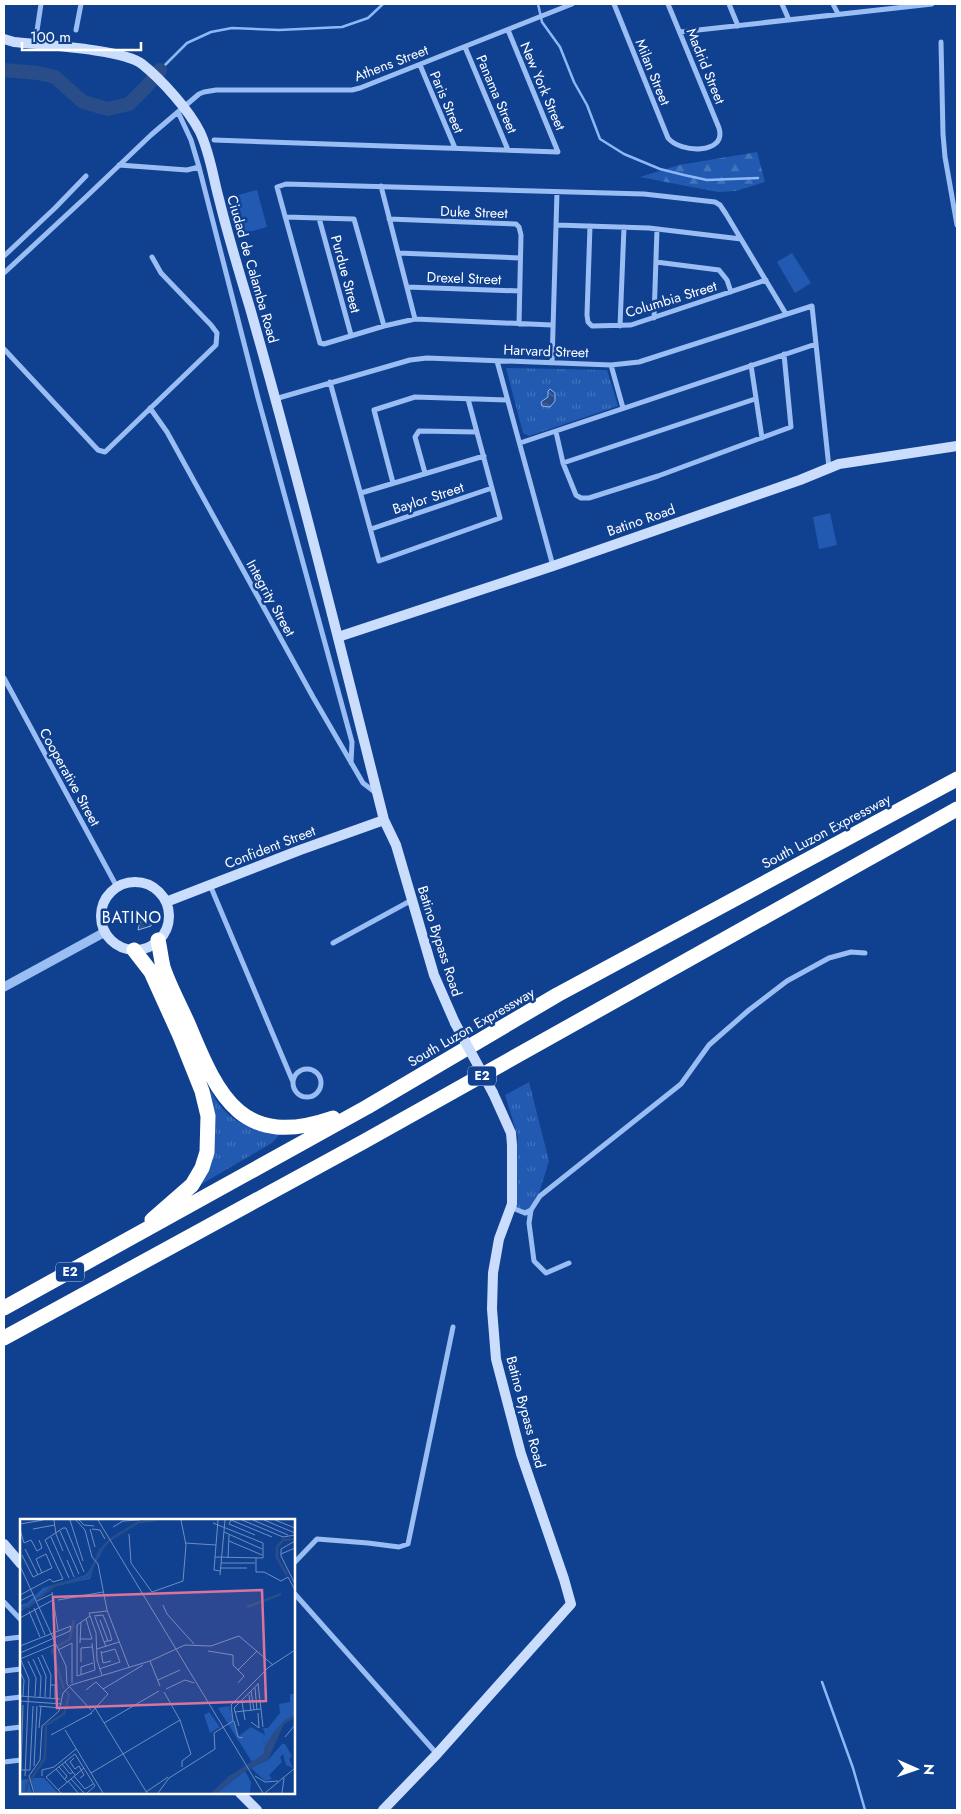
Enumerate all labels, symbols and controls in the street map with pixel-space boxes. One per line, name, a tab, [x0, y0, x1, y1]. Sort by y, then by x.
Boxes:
scale bar	[22, 20, 141, 52]
street label: Madrid Street	[682, 25, 731, 107]
text: 100 m	[30, 26, 71, 48]
street label: Milan Street	[631, 36, 676, 109]
street label: New York Street	[515, 39, 571, 134]
street label: Athens Street	[351, 40, 431, 86]
street label: Panama Street	[472, 52, 523, 137]
street label: Paris Street	[425, 68, 469, 137]
street label: Ciudad de Calamba Road	[222, 193, 284, 345]
street label: Duke Street	[440, 201, 509, 223]
street label: Purdue Street	[326, 233, 366, 316]
street label: Drexel Street	[426, 267, 502, 289]
street label: Columbia Street	[623, 275, 720, 322]
street label: Harvard Street	[503, 340, 590, 363]
street label: Baylor Street	[390, 477, 467, 519]
street label: Batino Road	[604, 499, 678, 541]
street label: Integrity Street	[242, 556, 301, 641]
street label: Cooperative Street	[35, 724, 106, 830]
street label: South Luzon Expressway	[758, 788, 895, 873]
street label: Confident Street	[222, 820, 319, 873]
street label: Batino Bypass Road	[413, 883, 467, 999]
district label: BATINO	[102, 906, 162, 929]
street label: South Luzon Expressway	[404, 982, 539, 1071]
road number: E2	[468, 1066, 496, 1086]
road number: E2	[56, 1262, 84, 1282]
street label: Batino Bypass Road	[501, 1354, 551, 1470]
inset map	[20, 1519, 295, 1794]
north arrow	[891, 1744, 941, 1794]
text: N	[919, 1764, 939, 1775]

